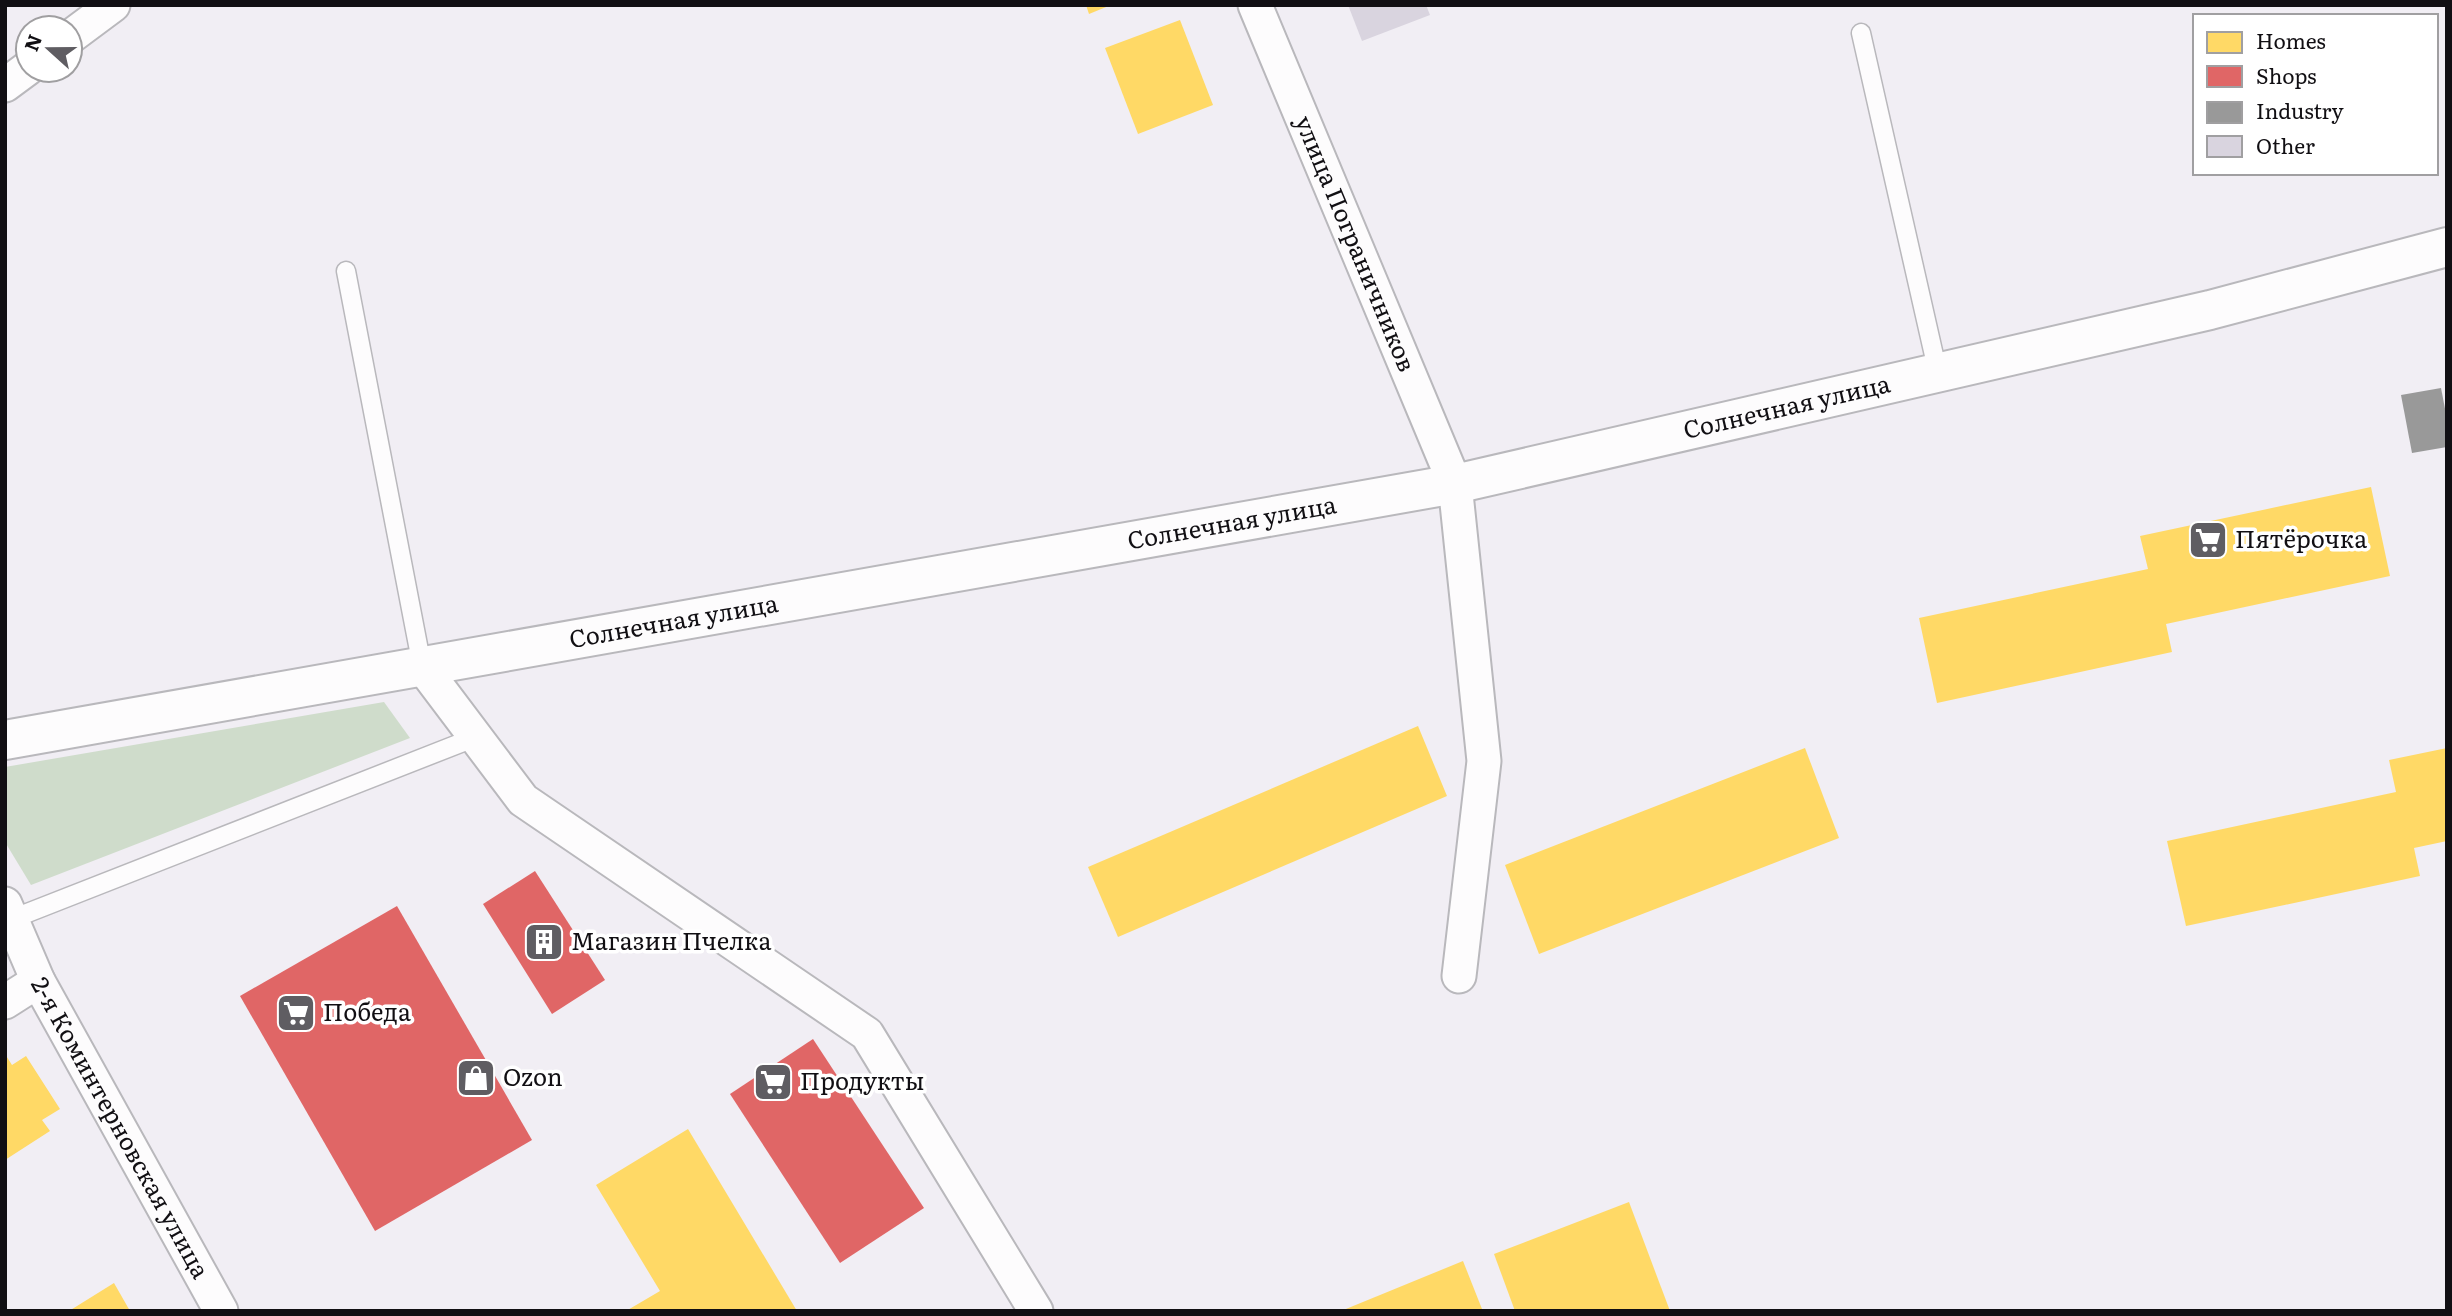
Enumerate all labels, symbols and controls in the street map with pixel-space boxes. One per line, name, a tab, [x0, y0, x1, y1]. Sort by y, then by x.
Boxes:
north arrow	[14, 14, 84, 84]
legend	[2193, 14, 2438, 175]
text: Homes	[2256, 24, 2326, 55]
text: N	[16, 30, 48, 55]
text: Shops	[2256, 59, 2317, 90]
text: Industry	[2256, 94, 2344, 125]
street label: улица Пограничников	[1288, 110, 1426, 376]
text: Other	[2256, 129, 2315, 160]
street label: Солнечная улица	[1679, 364, 1893, 446]
street label: Солнечная улица	[1124, 485, 1339, 557]
supermarket icon: Пятёрочка	[2187, 519, 2229, 561]
place label: Пятёрочка	[2235, 520, 2367, 555]
street label: Солнечная улица	[566, 584, 780, 655]
building icon: Магазин Пчелка	[523, 921, 565, 963]
place label: Магазин Пчелка	[571, 922, 772, 957]
street label: 2-я Коминтерновская улица	[24, 970, 219, 1284]
supermarket icon: Победа	[275, 992, 317, 1034]
place label: Победа	[323, 993, 411, 1028]
shop icon: Ozon	[455, 1057, 497, 1099]
place label: Ozon	[503, 1058, 563, 1093]
supermarket icon: Продукты	[752, 1061, 794, 1103]
place label: Продукты	[800, 1062, 924, 1097]

